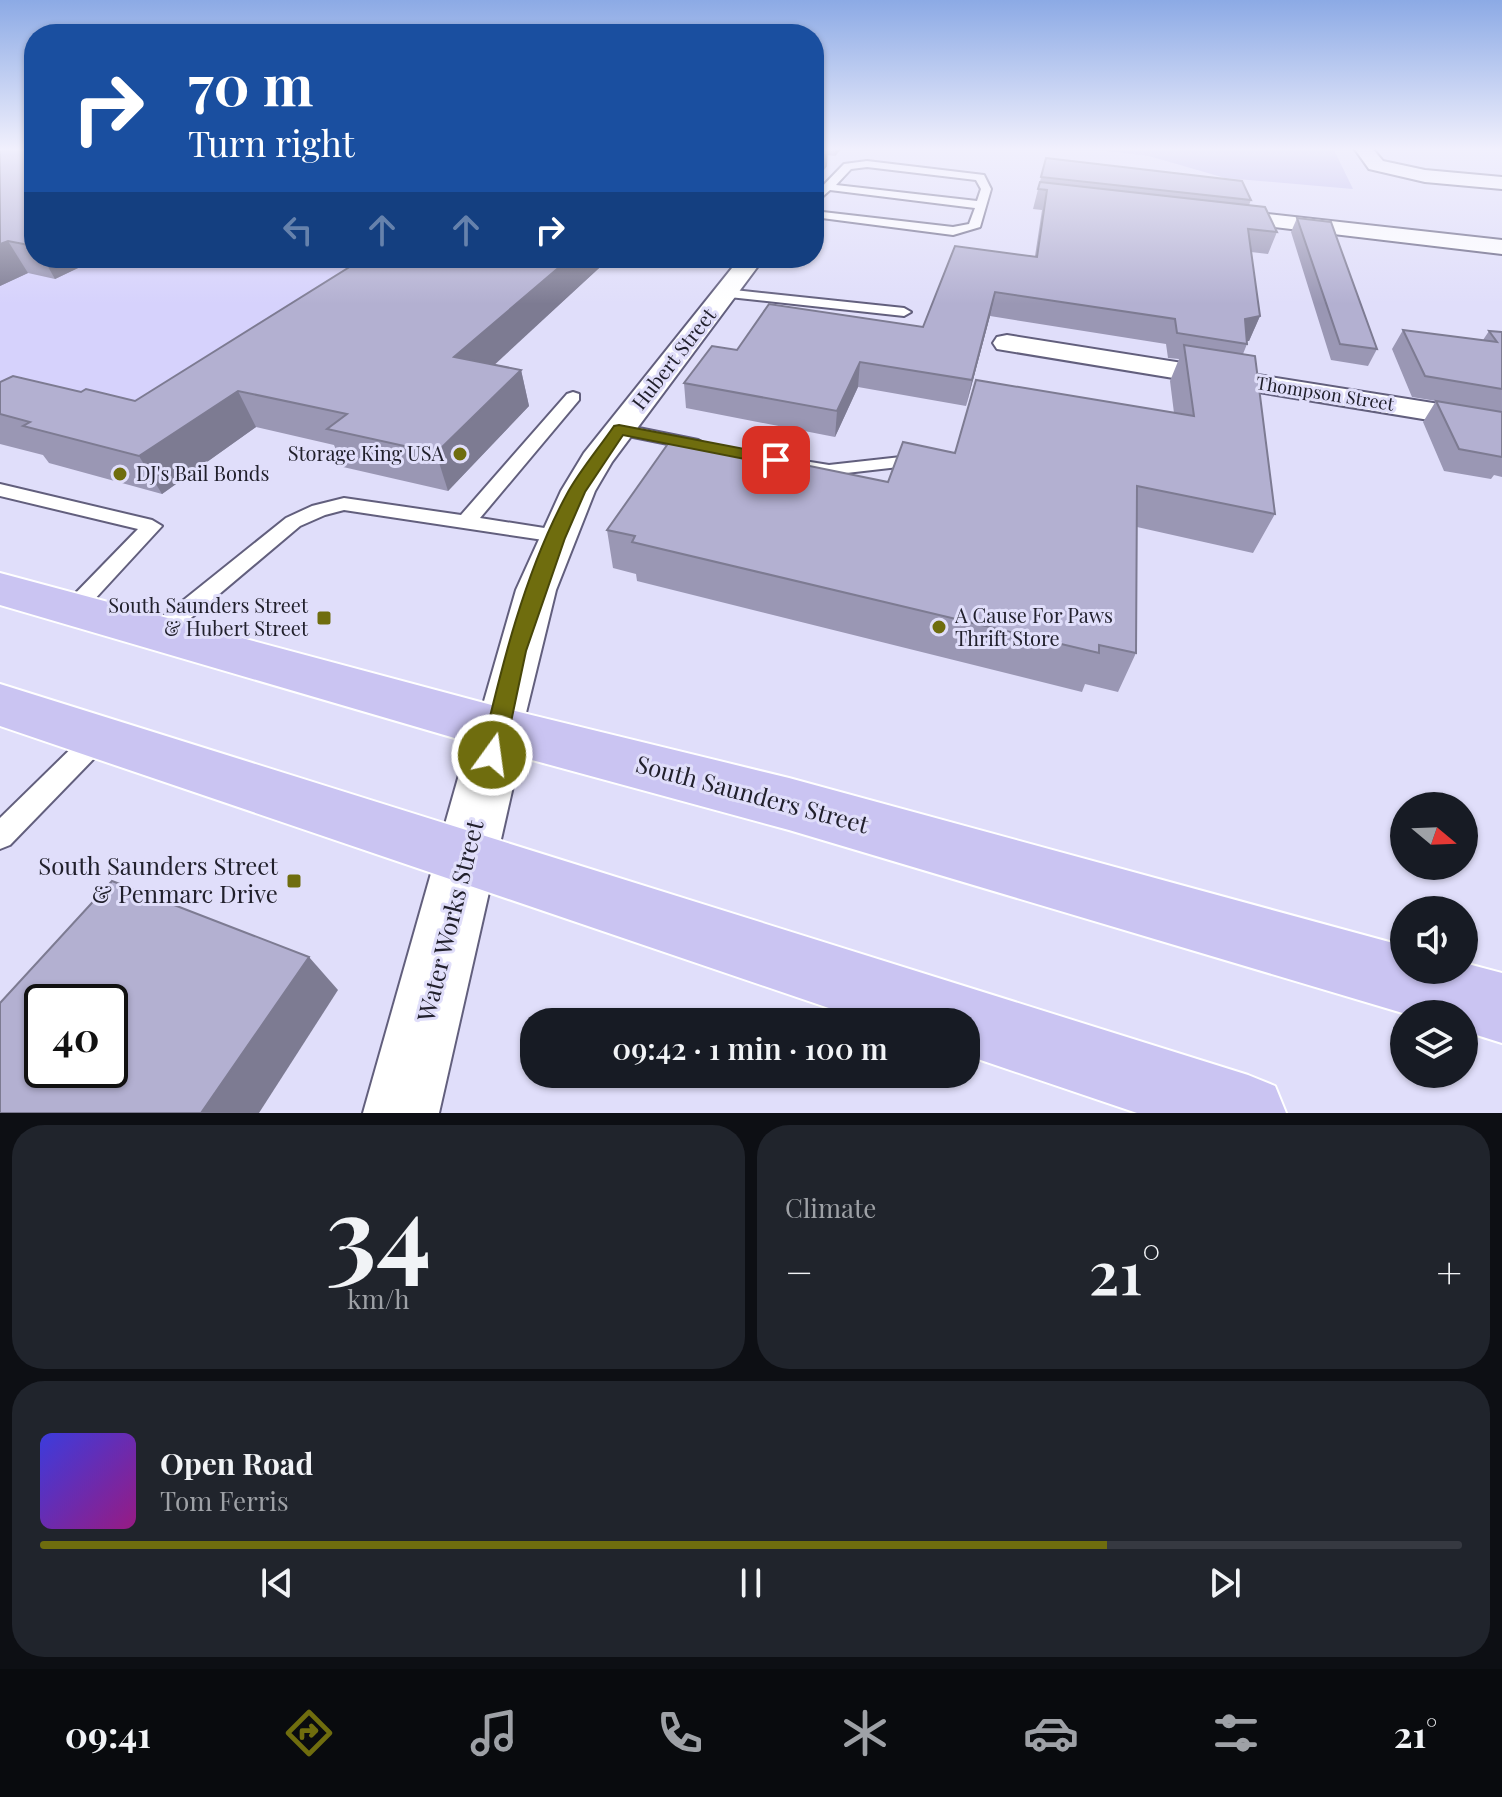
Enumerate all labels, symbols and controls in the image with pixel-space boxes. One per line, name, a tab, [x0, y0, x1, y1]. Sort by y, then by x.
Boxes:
text: 70 m	[188, 46, 313, 121]
icon: right	[56, 56, 160, 160]
text: Turn right	[188, 118, 355, 166]
icon: left	[276, 208, 320, 252]
icon: ahead	[360, 208, 404, 252]
icon: ahead	[444, 208, 488, 252]
icon: right	[528, 208, 572, 252]
street label: Hubert Street	[625, 301, 722, 415]
street label: Thompson Street	[1254, 370, 1397, 416]
pin	[742, 426, 810, 494]
icon: arrive	[754, 438, 798, 482]
place label: Storage King USA	[288, 439, 444, 466]
marker: Storage King USA	[451, 445, 469, 463]
place label: DJ's Bail Bonds	[136, 459, 269, 486]
marker: DJ's Bail Bonds	[111, 465, 129, 483]
place label: South Saunders Street & Hubert Street	[108, 591, 309, 641]
place label: A Cause For Paws Thrift Store	[954, 601, 1113, 651]
marker: South Saunders Street & Hubert Street	[315, 609, 333, 627]
marker: A Cause For Paws Thrift Store	[930, 618, 948, 636]
position arrow	[450, 713, 534, 797]
street label: South Saunders Street	[633, 747, 873, 840]
north arrow	[1390, 792, 1478, 880]
map controls	[1390, 792, 1478, 1088]
street label: Water Works Street	[408, 816, 490, 1025]
place label: South Saunders Street & Penmarc Drive	[38, 849, 278, 909]
marker: South Saunders Street & Penmarc Drive	[285, 872, 303, 890]
button: sound	[1390, 896, 1478, 984]
speed limit sign: 40	[24, 984, 128, 1088]
button: layers	[1390, 1000, 1478, 1088]
text: 09:42 · 1 min · 100 m	[612, 1028, 888, 1068]
text: 34	[326, 1159, 431, 1298]
text: Climate	[785, 1190, 876, 1225]
text: 21°	[1089, 1230, 1161, 1310]
text: −	[785, 1241, 813, 1300]
text: +	[1436, 1241, 1462, 1300]
text: km/h	[347, 1281, 410, 1316]
text: Open Road	[160, 1443, 313, 1483]
text: Tom Ferris	[160, 1483, 289, 1518]
icon: previous	[255, 1561, 299, 1605]
icon: pause	[729, 1561, 773, 1605]
icon: next	[1203, 1561, 1247, 1605]
icon: directions	[281, 1705, 337, 1761]
icon: music	[466, 1705, 522, 1761]
icon: phone	[652, 1705, 708, 1761]
icon: climate	[837, 1705, 893, 1761]
icon: car	[1023, 1705, 1079, 1761]
icon: filters	[1208, 1705, 1264, 1761]
text: 09:41	[65, 1709, 151, 1757]
text: 21°	[1394, 1709, 1437, 1757]

